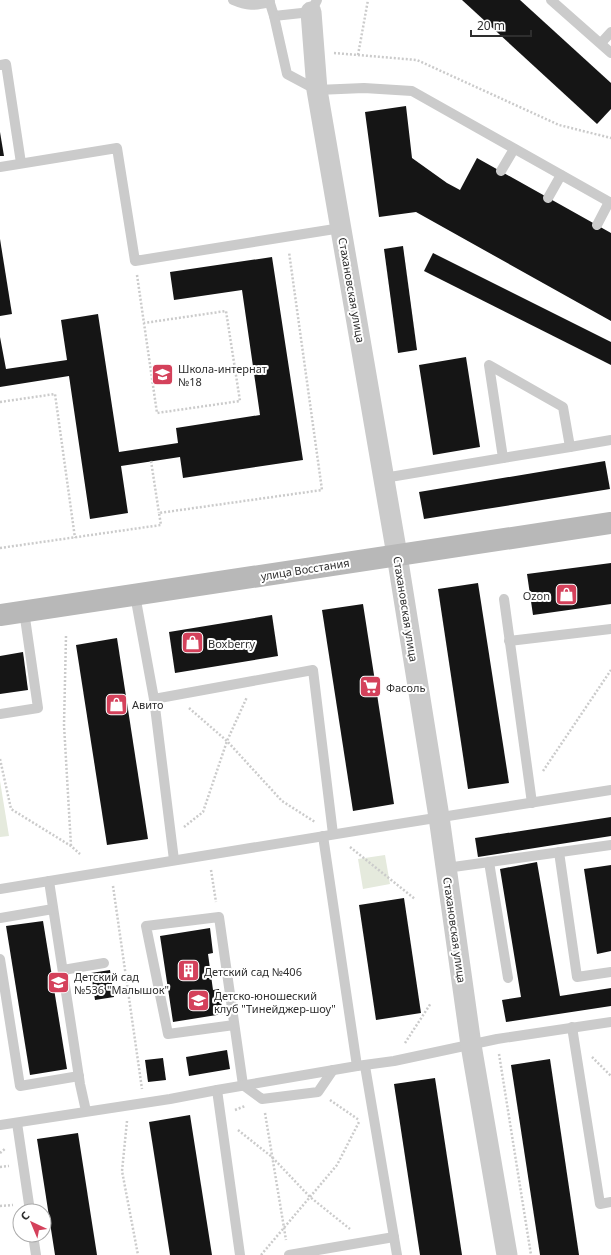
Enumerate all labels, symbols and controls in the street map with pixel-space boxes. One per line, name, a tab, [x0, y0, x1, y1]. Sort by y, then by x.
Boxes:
scale bar	[471, 12, 531, 38]
text: 20 m	[477, 17, 505, 34]
street label: Стахановская улица	[335, 236, 369, 344]
school or university icon: Школа-интернат №18	[149, 361, 175, 387]
place label: Школа-интернат №18	[178, 361, 267, 389]
street label: улица Восстания	[260, 555, 350, 583]
street label: Стахановская улица	[390, 555, 422, 663]
shop icon: Ozon	[553, 582, 579, 608]
place label: Ozon	[523, 588, 550, 603]
shop icon: Boxberry	[179, 630, 205, 656]
place label: Boxberry	[208, 636, 255, 651]
supermarket icon: Фасоль	[358, 674, 384, 700]
place label: Фасоль	[386, 680, 425, 695]
shop icon: Авито	[104, 691, 130, 717]
place label: Авито	[132, 697, 164, 712]
street label: Стахановская улица	[440, 876, 470, 984]
building icon: Детский сад №406	[175, 958, 201, 984]
place label: Детский сад №406	[204, 964, 302, 979]
school or university icon: Детский сад №536 "Малышок"	[45, 969, 71, 995]
place label: Детский сад №536 "Малышок"	[74, 969, 169, 997]
school or university icon: Детско-юношеский клуб "Тинейджер-шоу"	[185, 988, 211, 1014]
place label: Детско-юношеский клуб "Тинейджер-шоу"	[214, 988, 336, 1016]
north arrow	[12, 1203, 52, 1243]
text: С	[17, 1208, 32, 1223]

